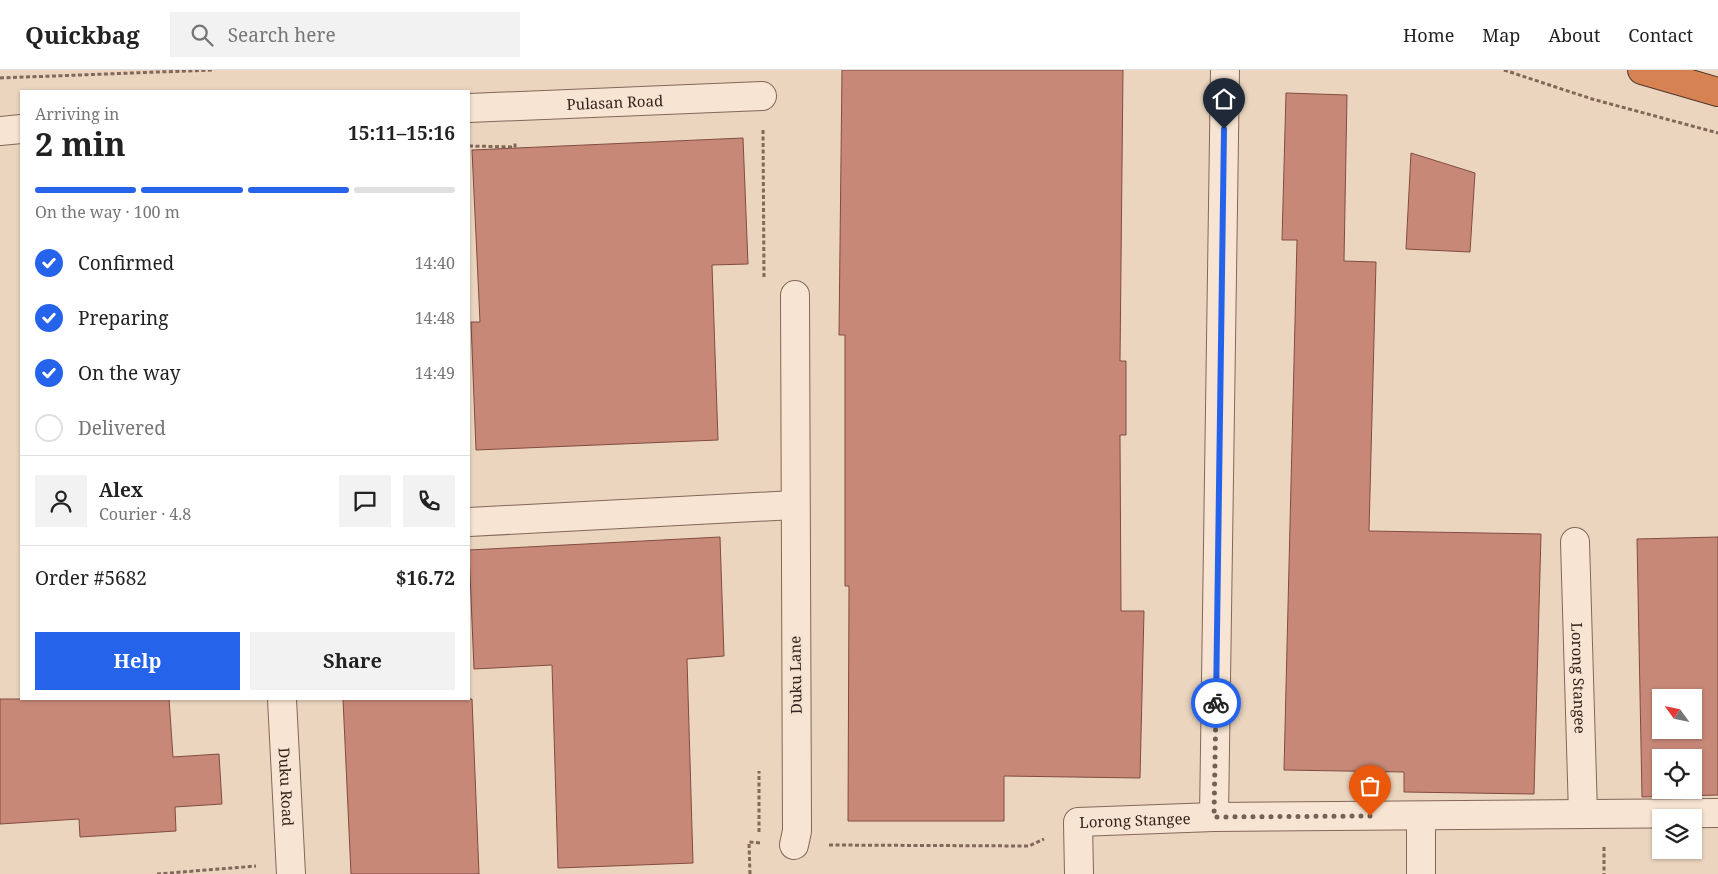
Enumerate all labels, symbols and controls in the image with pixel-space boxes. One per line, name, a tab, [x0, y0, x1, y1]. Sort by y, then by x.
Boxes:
search box	[170, 12, 520, 57]
text: Quickbag	[25, 18, 140, 51]
icon: search	[188, 21, 216, 49]
text: Search here	[228, 22, 336, 48]
text: Home	[1403, 23, 1454, 47]
text: Map	[1482, 23, 1520, 47]
text: About	[1548, 23, 1600, 47]
text: Contact	[1628, 23, 1693, 47]
pin	[1203, 78, 1245, 129]
icon: home	[1210, 85, 1238, 113]
street label: Pulasan Road	[566, 90, 664, 114]
text: Arriving in	[35, 103, 119, 125]
text: 15:11–15:16	[348, 120, 455, 146]
text: 2 min	[35, 122, 126, 165]
text: On the way · 100 m	[35, 201, 180, 223]
icon: check	[35, 249, 63, 277]
text: Confirmed	[78, 250, 174, 276]
text: 14:40	[415, 252, 455, 274]
icon: check	[35, 304, 63, 332]
text: Preparing	[78, 305, 168, 331]
text: 14:48	[415, 307, 455, 329]
icon: check	[35, 359, 63, 387]
text: On the way	[78, 360, 181, 386]
text: 14:49	[415, 362, 455, 384]
text: Delivered	[78, 415, 166, 441]
button: person	[35, 475, 87, 527]
button: chat	[339, 475, 391, 527]
button: phone	[403, 475, 455, 527]
text: Alex	[99, 477, 143, 503]
text: Courier · 4.8	[99, 503, 191, 525]
text: Order #5682	[35, 565, 147, 591]
text: $16.72	[396, 565, 455, 591]
street label: Lorong Stangee	[1567, 622, 1591, 734]
button: Help	[35, 632, 240, 690]
button: Share	[250, 632, 455, 690]
street label: Duku Lane	[784, 636, 806, 714]
courier	[1191, 678, 1241, 728]
icon: bike	[1202, 689, 1230, 717]
north arrow	[1652, 689, 1702, 739]
map controls	[1652, 689, 1702, 859]
street label: Duku Road	[275, 747, 299, 827]
button: locate	[1652, 749, 1702, 799]
pin	[1349, 765, 1391, 816]
icon: bag	[1356, 772, 1384, 800]
street label: Lorong Stangee	[1079, 808, 1191, 832]
button: layers	[1652, 809, 1702, 859]

